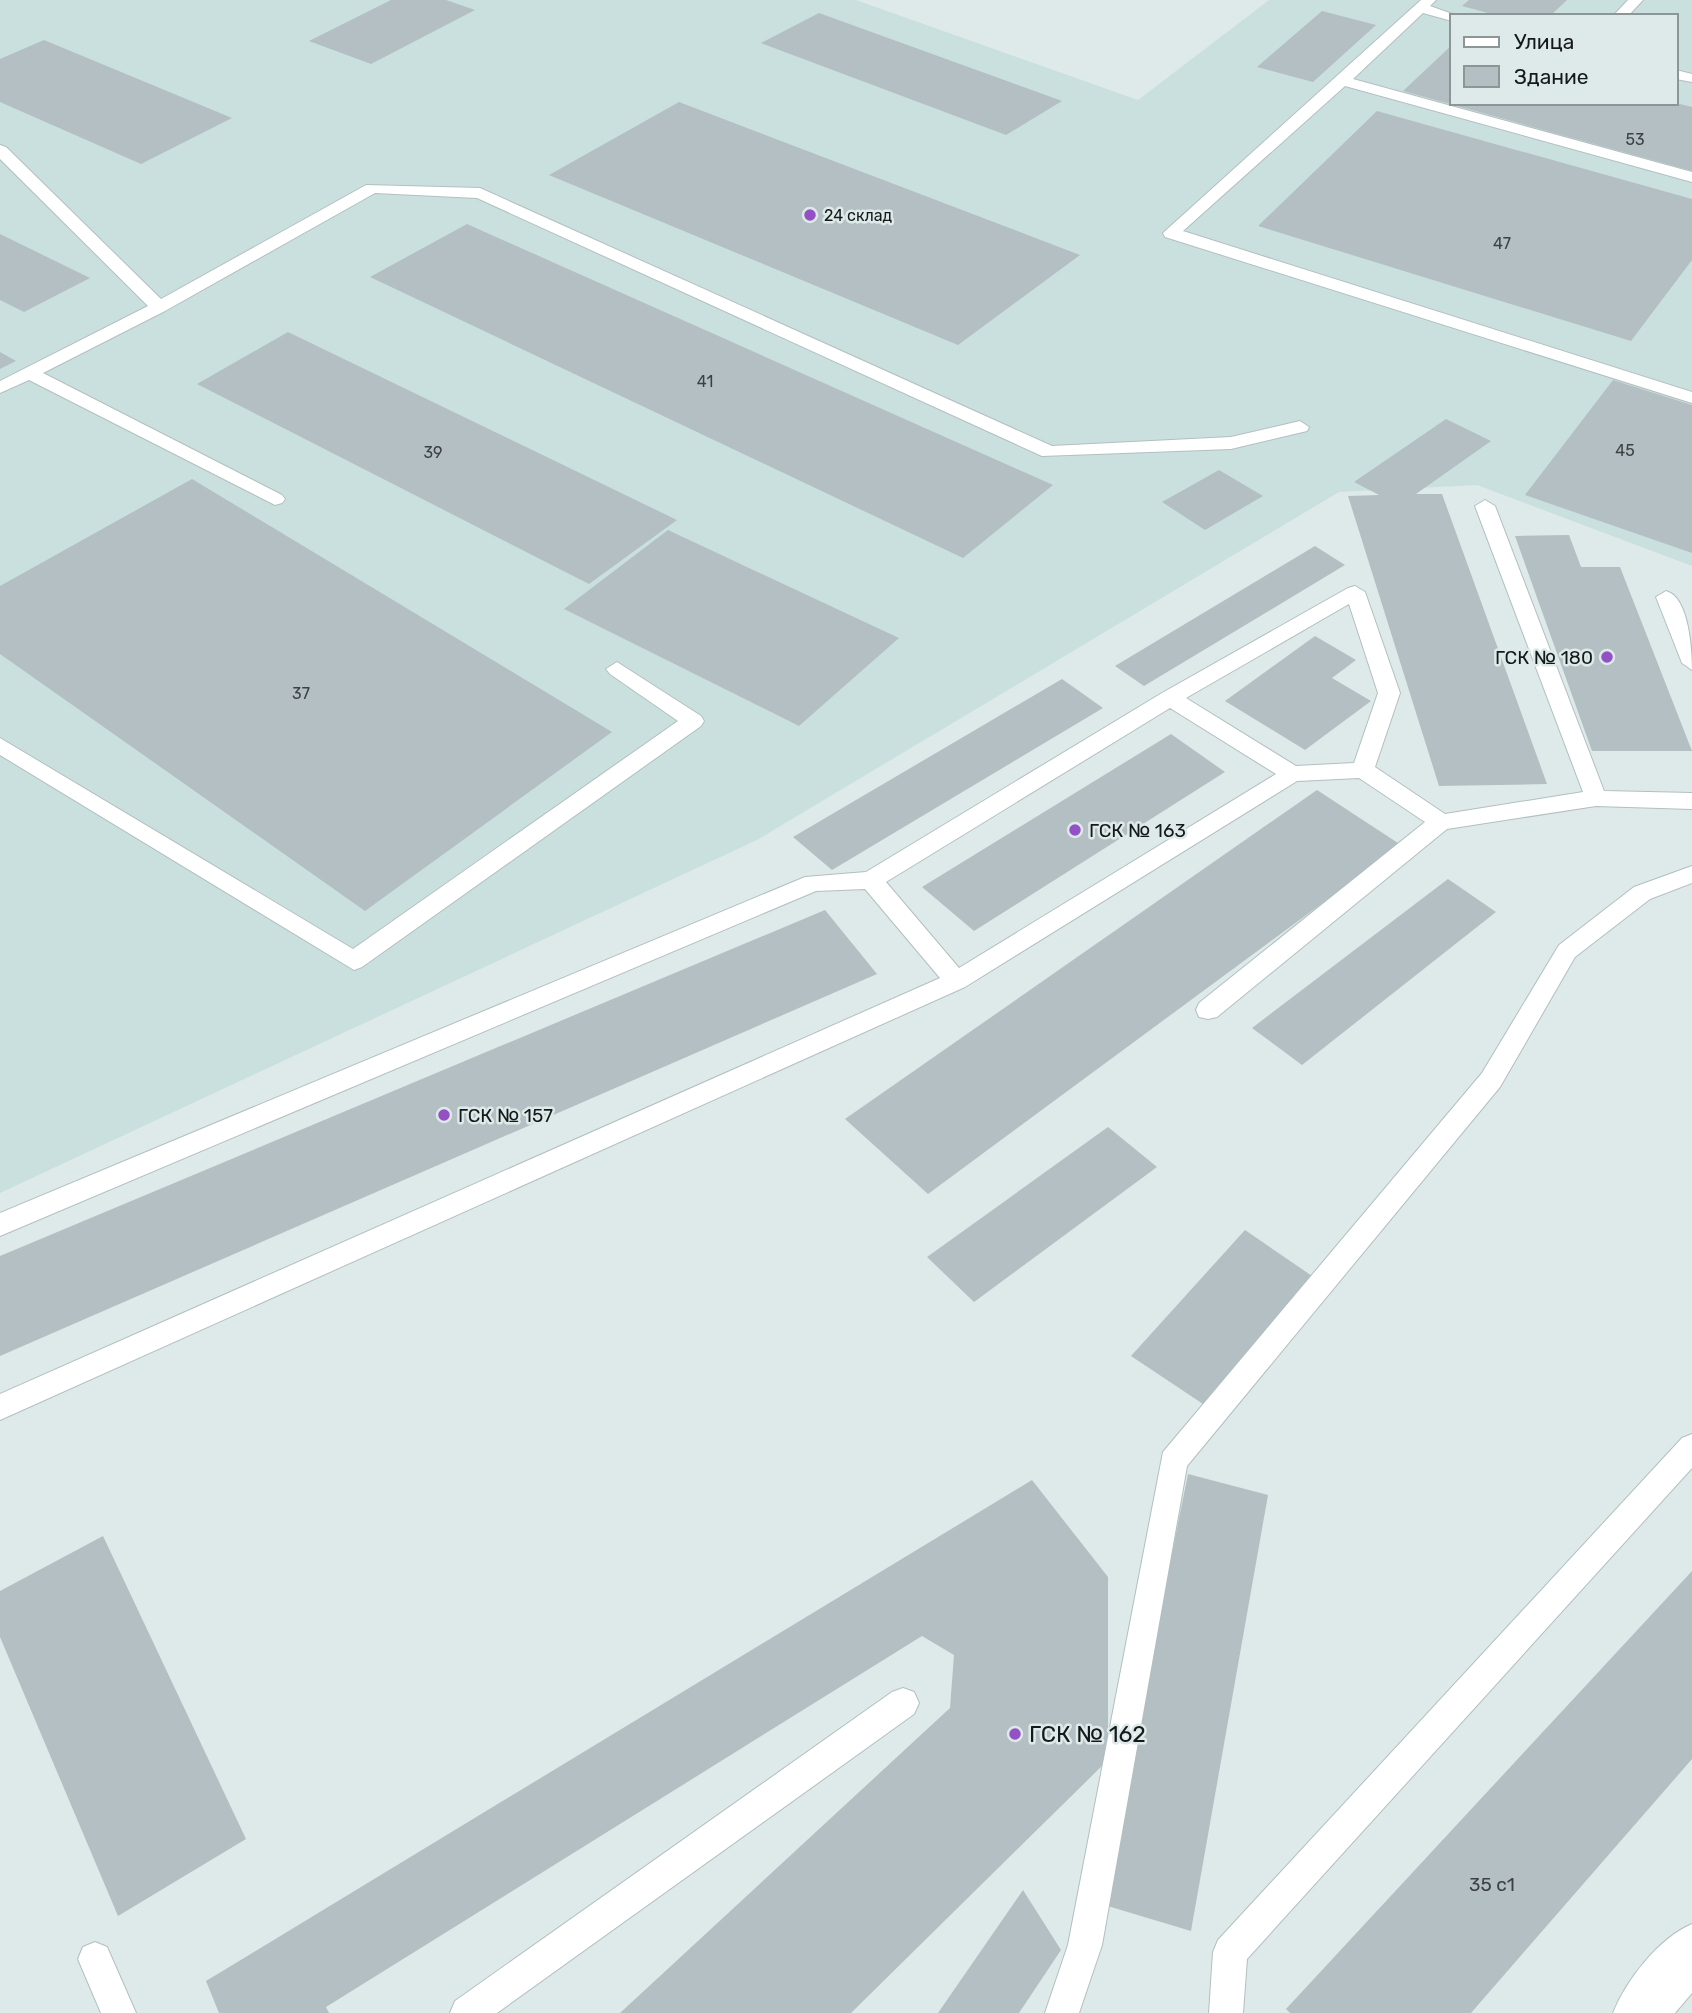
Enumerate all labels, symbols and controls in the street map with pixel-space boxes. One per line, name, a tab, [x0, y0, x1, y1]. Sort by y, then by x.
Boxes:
legend	[1450, 14, 1678, 105]
text: Улица	[1514, 29, 1574, 54]
text: Здание	[1514, 64, 1589, 89]
house number: 53	[1625, 130, 1645, 149]
place label: 24 склад	[824, 206, 893, 225]
marker: 24 склад	[802, 207, 818, 223]
house number: 47	[1493, 234, 1511, 253]
house number: 41	[697, 372, 713, 391]
house number: 45	[1615, 441, 1635, 460]
house number: 39	[423, 443, 443, 462]
place label: ГСК № 180	[1495, 646, 1593, 669]
marker: ГСК № 180	[1599, 649, 1615, 665]
house number: 37	[292, 684, 310, 703]
place label: ГСК № 163	[1089, 819, 1186, 842]
marker: ГСК № 163	[1067, 822, 1083, 838]
place label: ГСК № 157	[458, 1104, 553, 1127]
marker: ГСК № 157	[436, 1107, 452, 1123]
place label: ГСК № 162	[1029, 1720, 1146, 1748]
marker: ГСК № 162	[1007, 1726, 1023, 1742]
house number: 35 с1	[1469, 1873, 1515, 1896]

